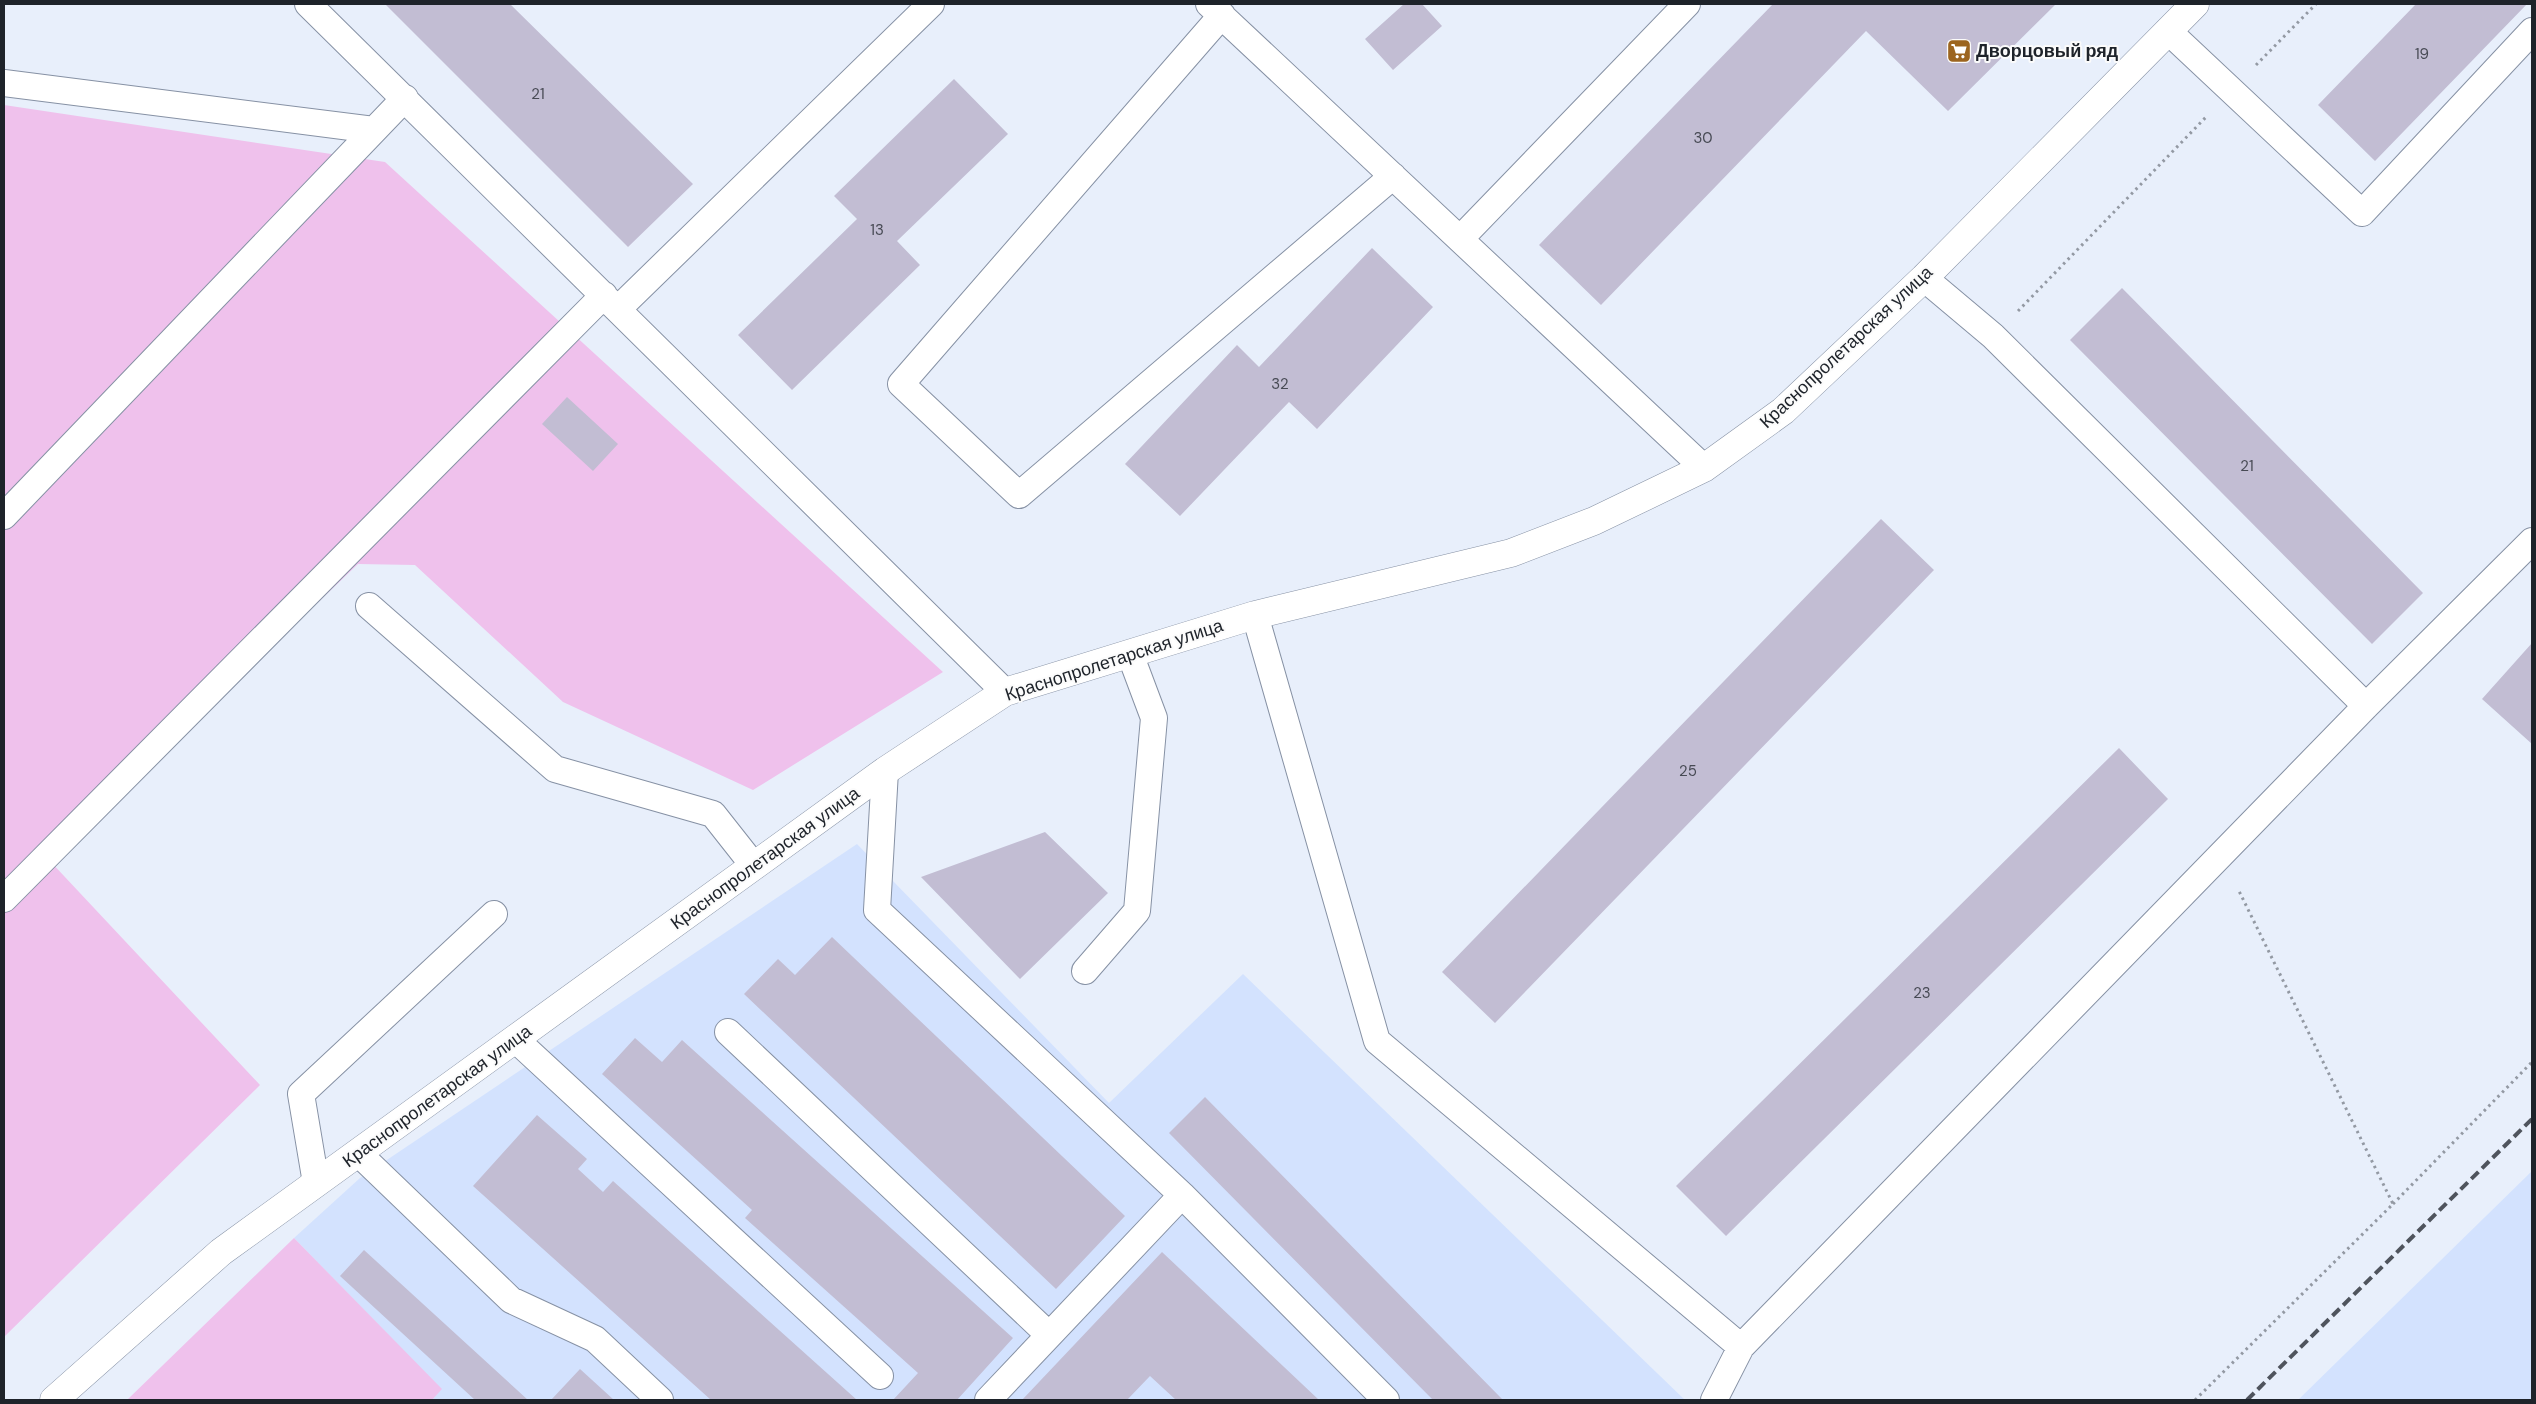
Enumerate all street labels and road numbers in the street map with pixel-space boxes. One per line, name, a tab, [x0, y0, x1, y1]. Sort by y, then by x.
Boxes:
street label: Краснопролетарская улица	[1754, 260, 1938, 434]
street label: Краснопролетарская улица	[1002, 613, 1227, 707]
street label: Краснопролетарская улица	[666, 781, 865, 935]
street label: Краснопролетарская улица	[338, 1019, 537, 1173]

